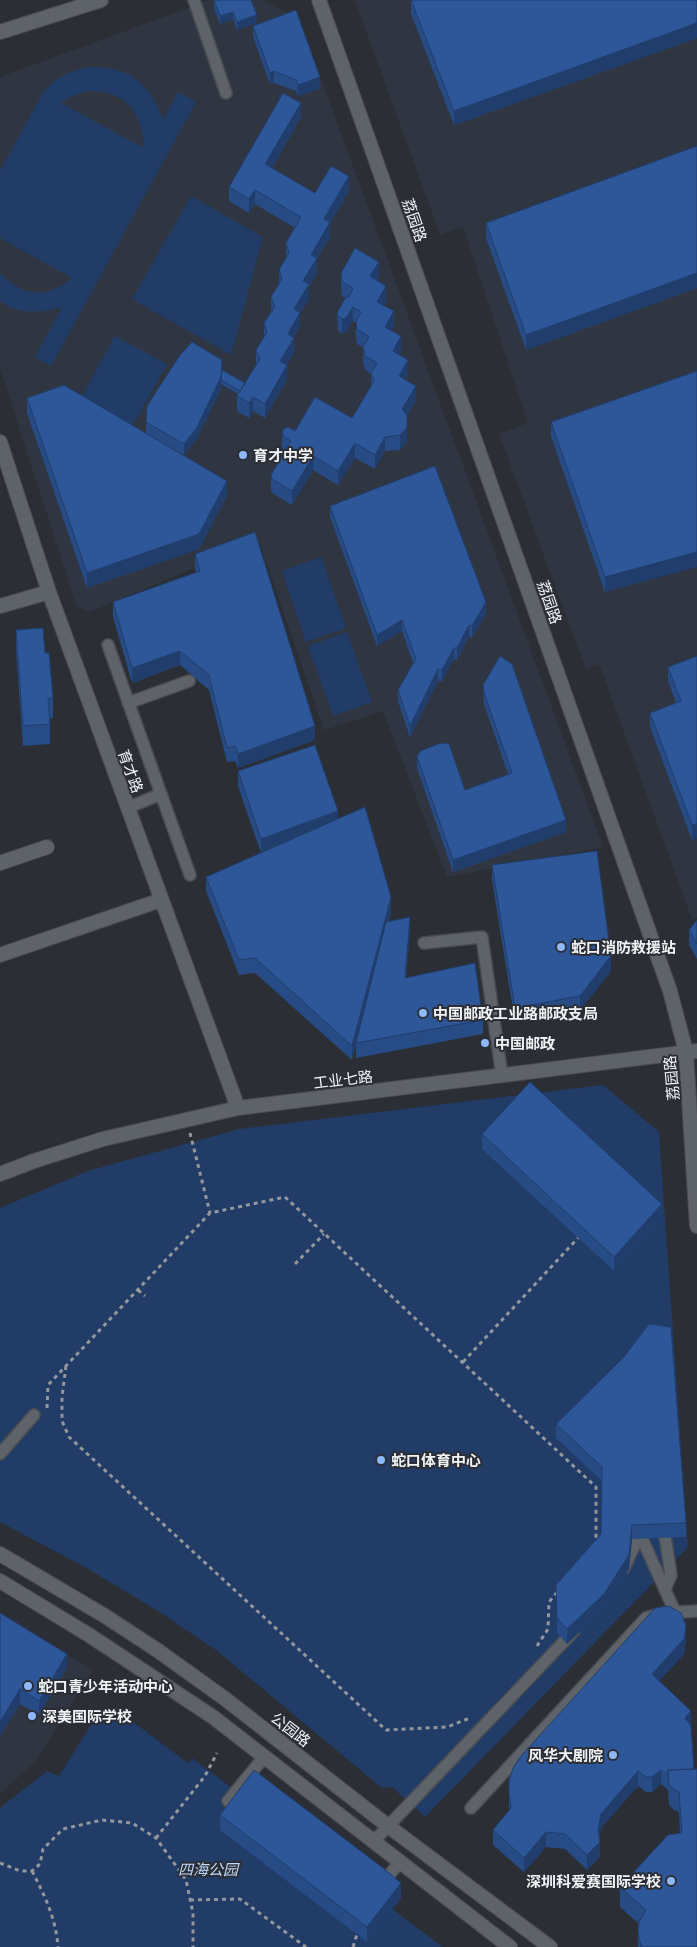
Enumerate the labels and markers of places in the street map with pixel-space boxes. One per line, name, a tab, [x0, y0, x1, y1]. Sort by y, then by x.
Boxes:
place label: 育才中学	[253, 445, 313, 465]
marker: 育才中学	[237, 449, 249, 461]
place label: 蛇口消防救援站	[571, 937, 676, 957]
marker: 蛇口消防救援站	[555, 941, 567, 953]
place label: 中国邮政工业路邮政支局	[433, 1003, 598, 1023]
marker: 中国邮政工业路邮政支局	[417, 1007, 429, 1019]
place label: 中国邮政	[495, 1033, 555, 1053]
marker: 中国邮政	[479, 1037, 491, 1049]
place label: 蛇口体育中心	[391, 1450, 481, 1470]
marker: 蛇口体育中心	[375, 1454, 387, 1466]
place label: 蛇口青少年活动中心	[38, 1676, 173, 1696]
marker: 蛇口青少年活动中心	[22, 1680, 34, 1692]
place label: 深美国际学校	[42, 1706, 132, 1726]
marker: 深美国际学校	[26, 1710, 38, 1722]
place label: 风华大剧院	[528, 1745, 603, 1765]
marker: 风华大剧院	[607, 1749, 619, 1761]
place label: 深圳科爱赛国际学校	[526, 1871, 661, 1891]
marker: 深圳科爱赛国际学校	[665, 1875, 677, 1887]

